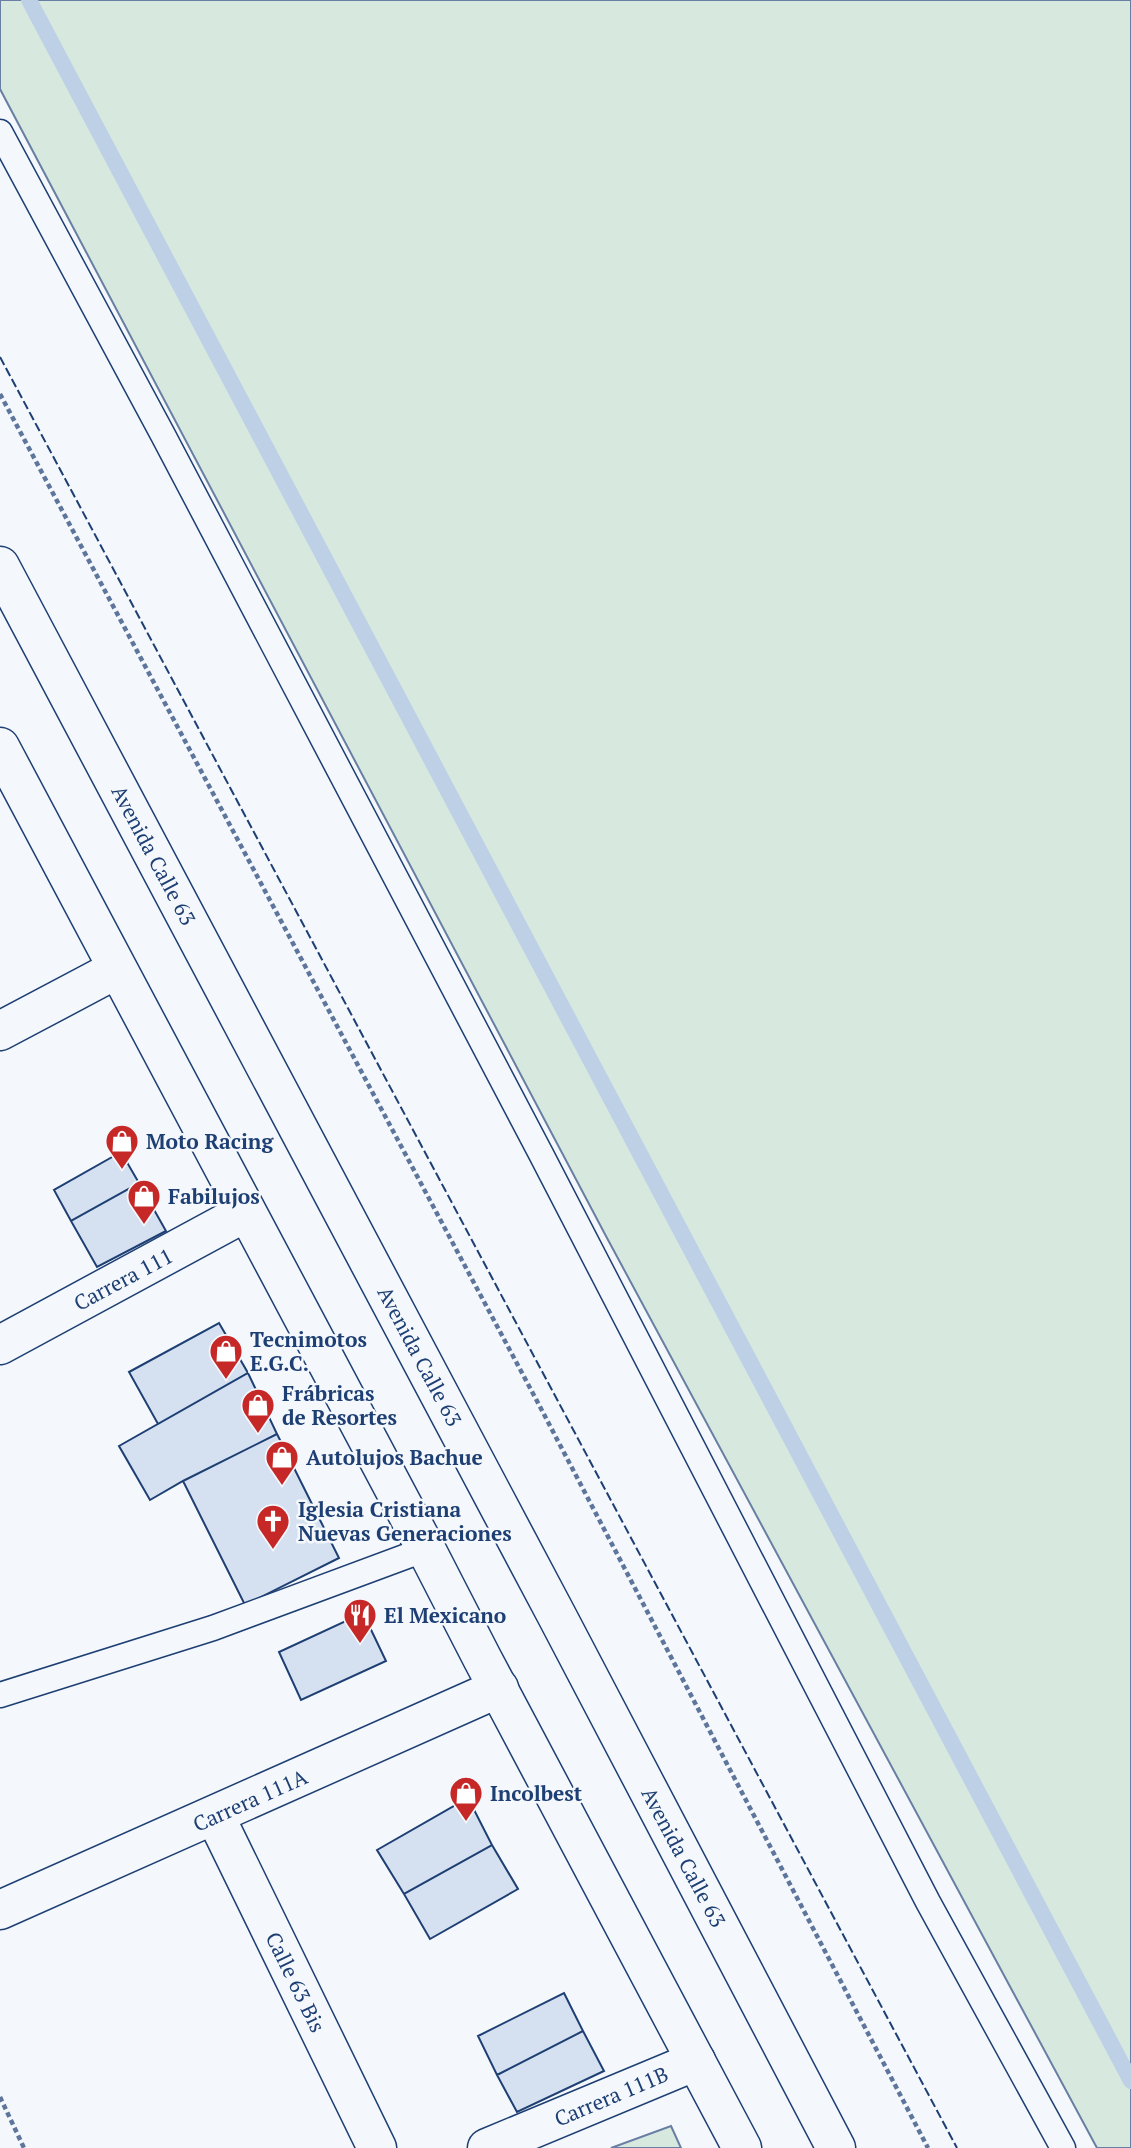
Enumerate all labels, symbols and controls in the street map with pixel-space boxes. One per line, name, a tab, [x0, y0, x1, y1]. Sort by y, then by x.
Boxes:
street label: Avenida Calle 63	[105, 780, 203, 930]
shop icon: Moto Racing	[103, 1122, 141, 1171]
place label: Moto Racing	[146, 1127, 274, 1155]
shop icon: Fabilujos	[125, 1177, 163, 1226]
place label: Fabilujos	[168, 1182, 260, 1210]
street label: Carrera 111	[69, 1241, 177, 1317]
street label: Avenida Calle 63	[371, 1281, 469, 1431]
place label: Tecnimotos E.G.C.	[250, 1325, 367, 1377]
shop icon: Tecnimotos E.G.C.	[207, 1332, 245, 1381]
place label: Frábricas de Resortes	[282, 1379, 397, 1431]
shop icon: Frábricas de Resortes	[239, 1386, 277, 1435]
shop icon: Autolujos Bachue	[263, 1438, 301, 1487]
place label: Autolujos Bachue	[306, 1443, 483, 1471]
place label: Iglesia Cristiana Nuevas Generaciones	[298, 1495, 512, 1547]
church icon: Iglesia Cristiana Nuevas Generaciones	[254, 1502, 292, 1551]
restaurant icon: El Mexicano	[341, 1596, 379, 1645]
place label: El Mexicano	[384, 1601, 506, 1629]
street label: Carrera 111A	[188, 1762, 312, 1838]
shop icon: Incolbest	[447, 1774, 485, 1823]
place label: Incolbest	[490, 1779, 583, 1807]
street label: Avenida Calle 63	[635, 1782, 733, 1932]
street label: Calle 63 Bis	[260, 1927, 332, 2037]
street label: Carrera 111B	[550, 2059, 672, 2133]

